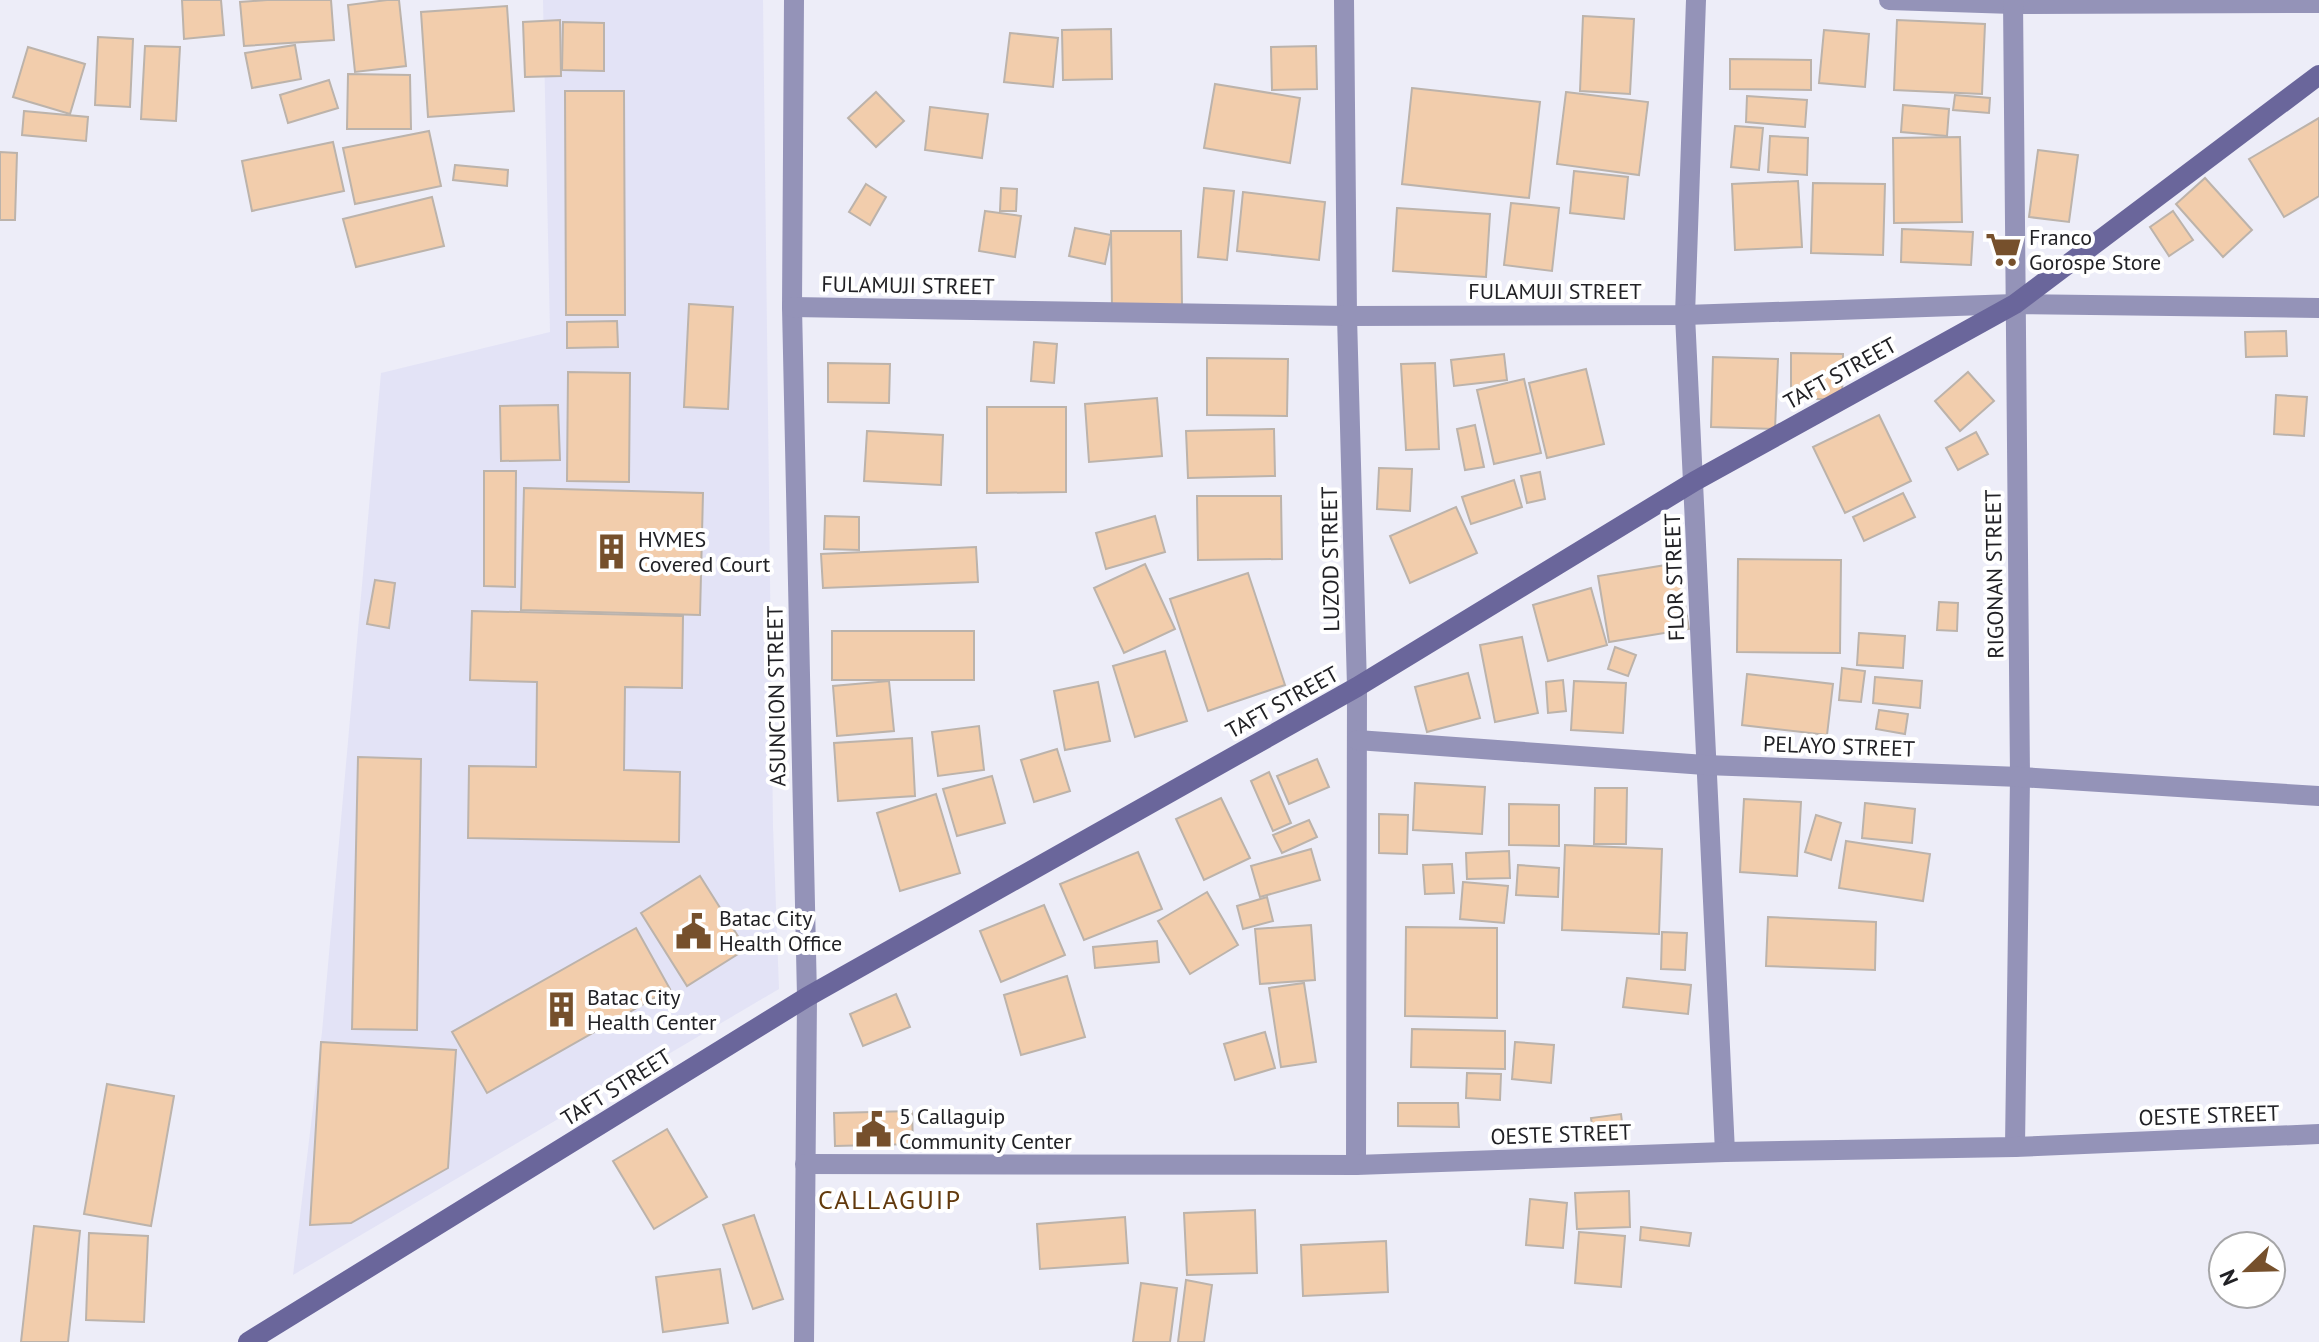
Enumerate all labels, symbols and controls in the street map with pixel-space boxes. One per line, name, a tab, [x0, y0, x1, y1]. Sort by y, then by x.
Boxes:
place label: Franco Gorospe Store	[2029, 223, 2161, 276]
supermarket icon: Franco Gorospe Store	[1984, 231, 2022, 269]
street label: FULAMUJI STREET	[821, 269, 995, 301]
street label: FULAMUJI STREET	[1468, 277, 1642, 305]
street label: TAFT STREET	[1779, 330, 1901, 416]
street label: LUZOD STREET	[1315, 486, 1345, 632]
street label: RIGONAN STREET	[1979, 489, 2009, 659]
street label: FLOR STREET	[1658, 513, 1690, 641]
place label: HVMES Covered Court	[638, 525, 771, 578]
building icon: HVMES Covered Court	[593, 533, 631, 571]
street label: ASUNCION STREET	[760, 605, 792, 787]
street label: TAFT STREET	[1221, 659, 1343, 745]
street label: PELAYO STREET	[1763, 729, 1915, 763]
place label: Batac City Health Office	[719, 904, 842, 957]
public building icon: Batac City Health Office	[674, 912, 712, 950]
place label: Batac City Health Center	[587, 983, 717, 1036]
building icon: Batac City Health Center	[542, 991, 580, 1029]
street label: TAFT STREET	[556, 1042, 676, 1132]
street label: OESTE STREET	[2138, 1099, 2280, 1131]
place label: 5 Callaguip Community Center	[899, 1102, 1072, 1155]
public building icon: 5 Callaguip Community Center	[854, 1110, 892, 1148]
street label: OESTE STREET	[1490, 1118, 1632, 1150]
district label: CALLAGUIP	[818, 1183, 962, 1216]
north arrow	[2207, 1230, 2287, 1310]
text: N	[2213, 1266, 2244, 1290]

